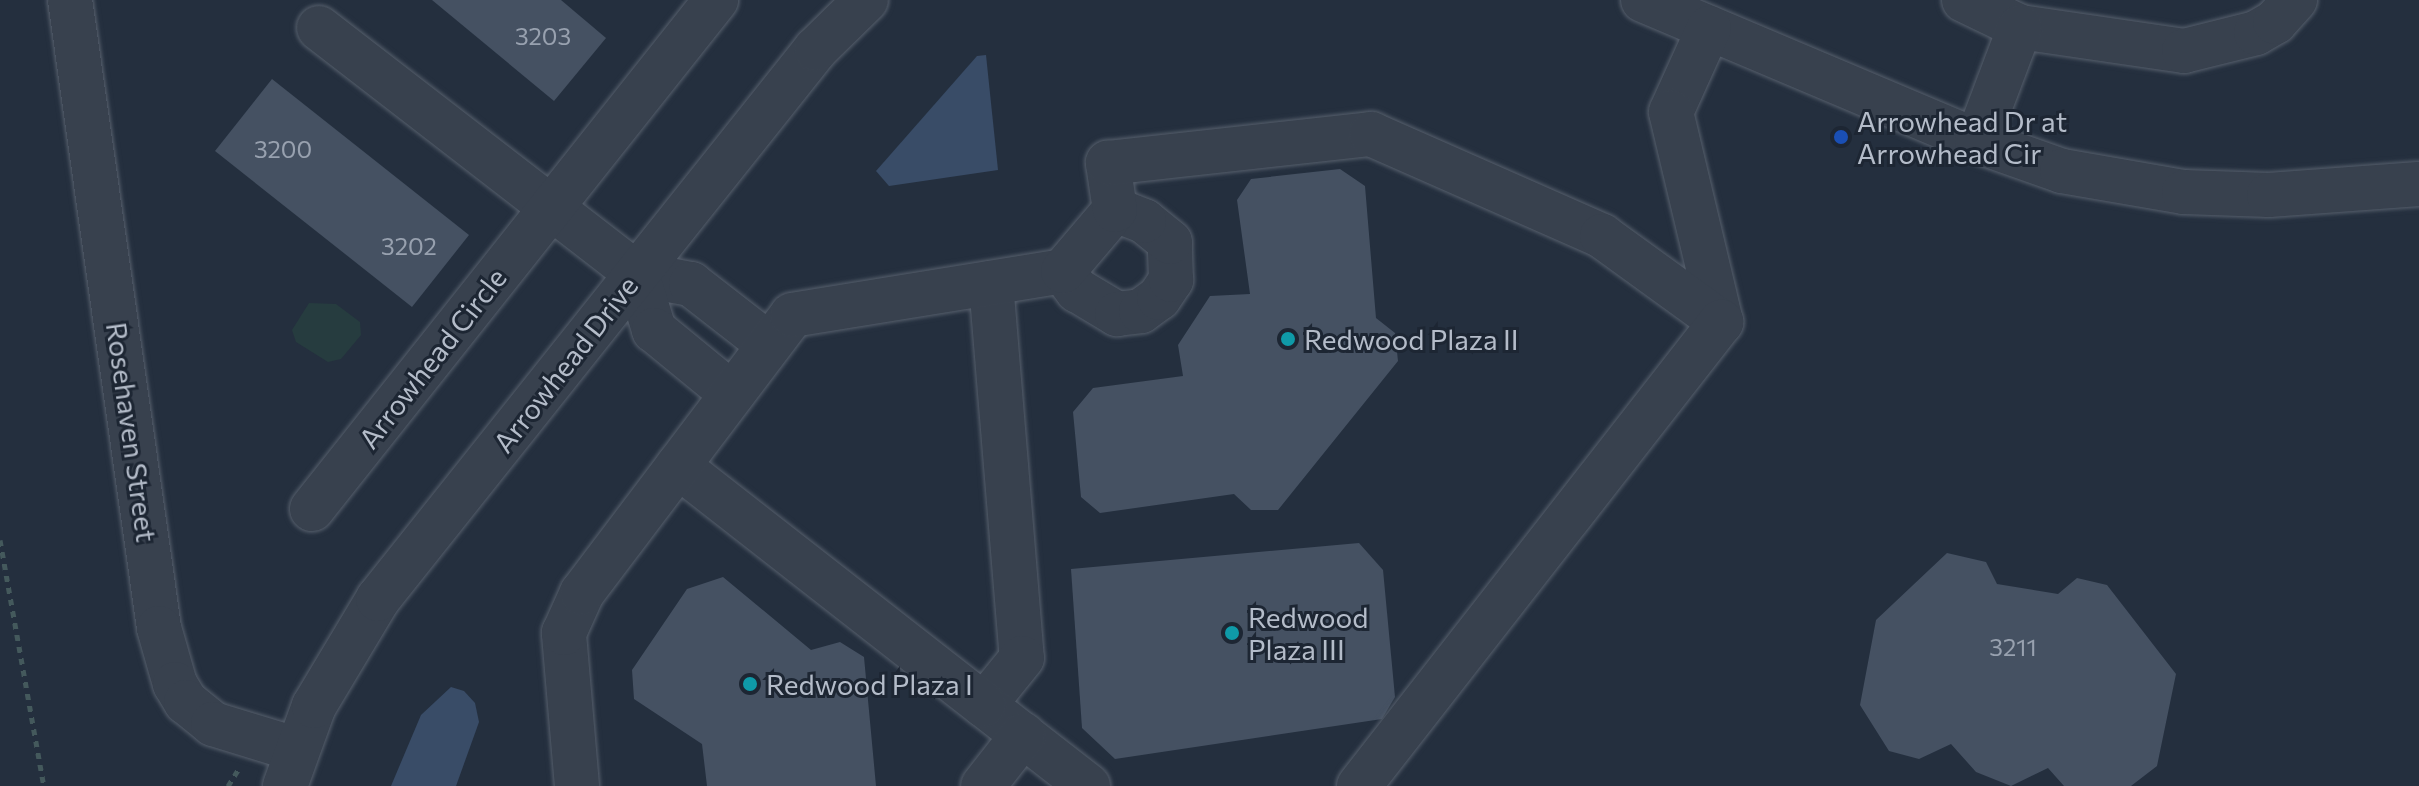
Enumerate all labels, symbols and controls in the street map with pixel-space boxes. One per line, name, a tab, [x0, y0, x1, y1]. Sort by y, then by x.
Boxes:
house number: 3203	[515, 22, 571, 50]
place label: Arrowhead Dr at Arrowhead Cir	[1857, 104, 2067, 170]
marker: Arrowhead Dr at Arrowhead Cir	[1832, 128, 1850, 146]
house number: 3200	[254, 135, 312, 163]
house number: 3202	[381, 232, 437, 260]
street label: Arrowhead Circle	[351, 261, 513, 455]
street label: Arrowhead Drive	[486, 269, 644, 459]
street label: Rosehaven Street	[100, 320, 164, 544]
place label: Redwood Plaza II	[1304, 322, 1519, 356]
marker: Redwood Plaza II	[1279, 330, 1297, 348]
place label: Redwood Plaza III	[1248, 600, 1368, 666]
marker: Redwood Plaza III	[1223, 624, 1241, 642]
house number: 3211	[1989, 633, 2037, 661]
place label: Redwood Plaza I	[766, 667, 973, 701]
marker: Redwood Plaza I	[741, 675, 759, 693]

